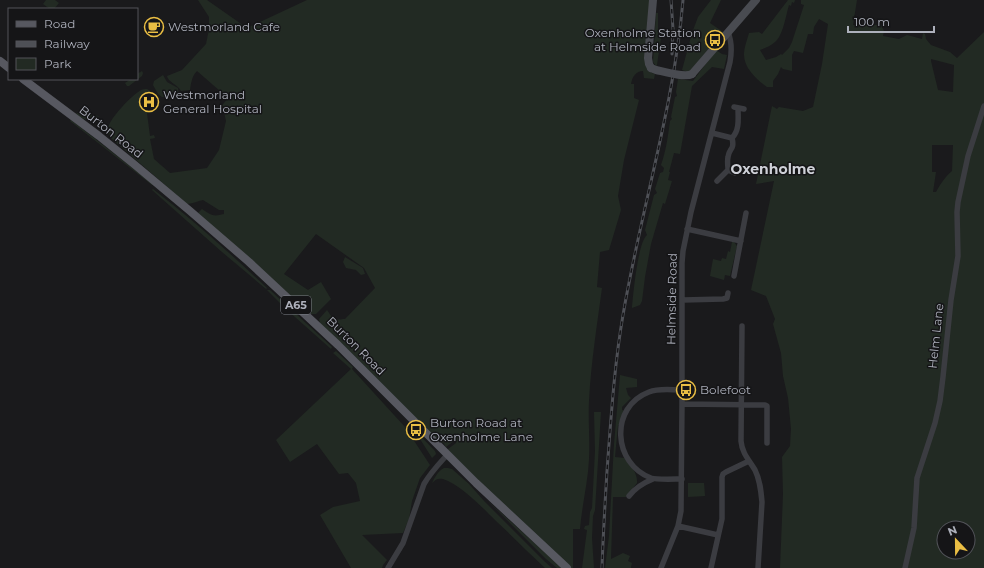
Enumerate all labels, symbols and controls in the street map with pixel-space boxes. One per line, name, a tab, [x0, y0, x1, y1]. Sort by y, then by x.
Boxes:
legend	[8, 8, 138, 80]
scale bar	[848, 8, 934, 34]
text: 100 m	[854, 14, 890, 29]
text: Road	[44, 16, 75, 31]
cafe icon: Westmorland Cafe	[143, 16, 165, 38]
place label: Westmorland Cafe	[168, 19, 280, 34]
place label: Oxenholme Station at Helmside Road	[585, 25, 701, 54]
bus stop icon: Oxenholme Station at Helmside Road	[704, 29, 726, 51]
text: Railway	[44, 36, 90, 51]
text: Park	[44, 56, 72, 71]
place label: Westmorland General Hospital	[163, 87, 262, 116]
hospital icon: Westmorland General Hospital	[138, 91, 160, 113]
street label: Burton Road	[76, 102, 146, 161]
district label: Oxenholme	[731, 160, 816, 178]
street label: Helmside Road	[663, 253, 680, 345]
road number: A65	[281, 296, 311, 314]
street label: Helm Lane	[925, 303, 946, 369]
street label: Burton Road	[324, 313, 389, 378]
bus stop icon: Bolefoot	[675, 379, 697, 401]
place label: Bolefoot	[700, 382, 751, 397]
place label: Burton Road at Oxenholme Lane	[430, 415, 533, 444]
bus stop icon: Burton Road at Oxenholme Lane	[405, 419, 427, 441]
north arrow	[936, 520, 976, 560]
text: N	[946, 523, 959, 539]

